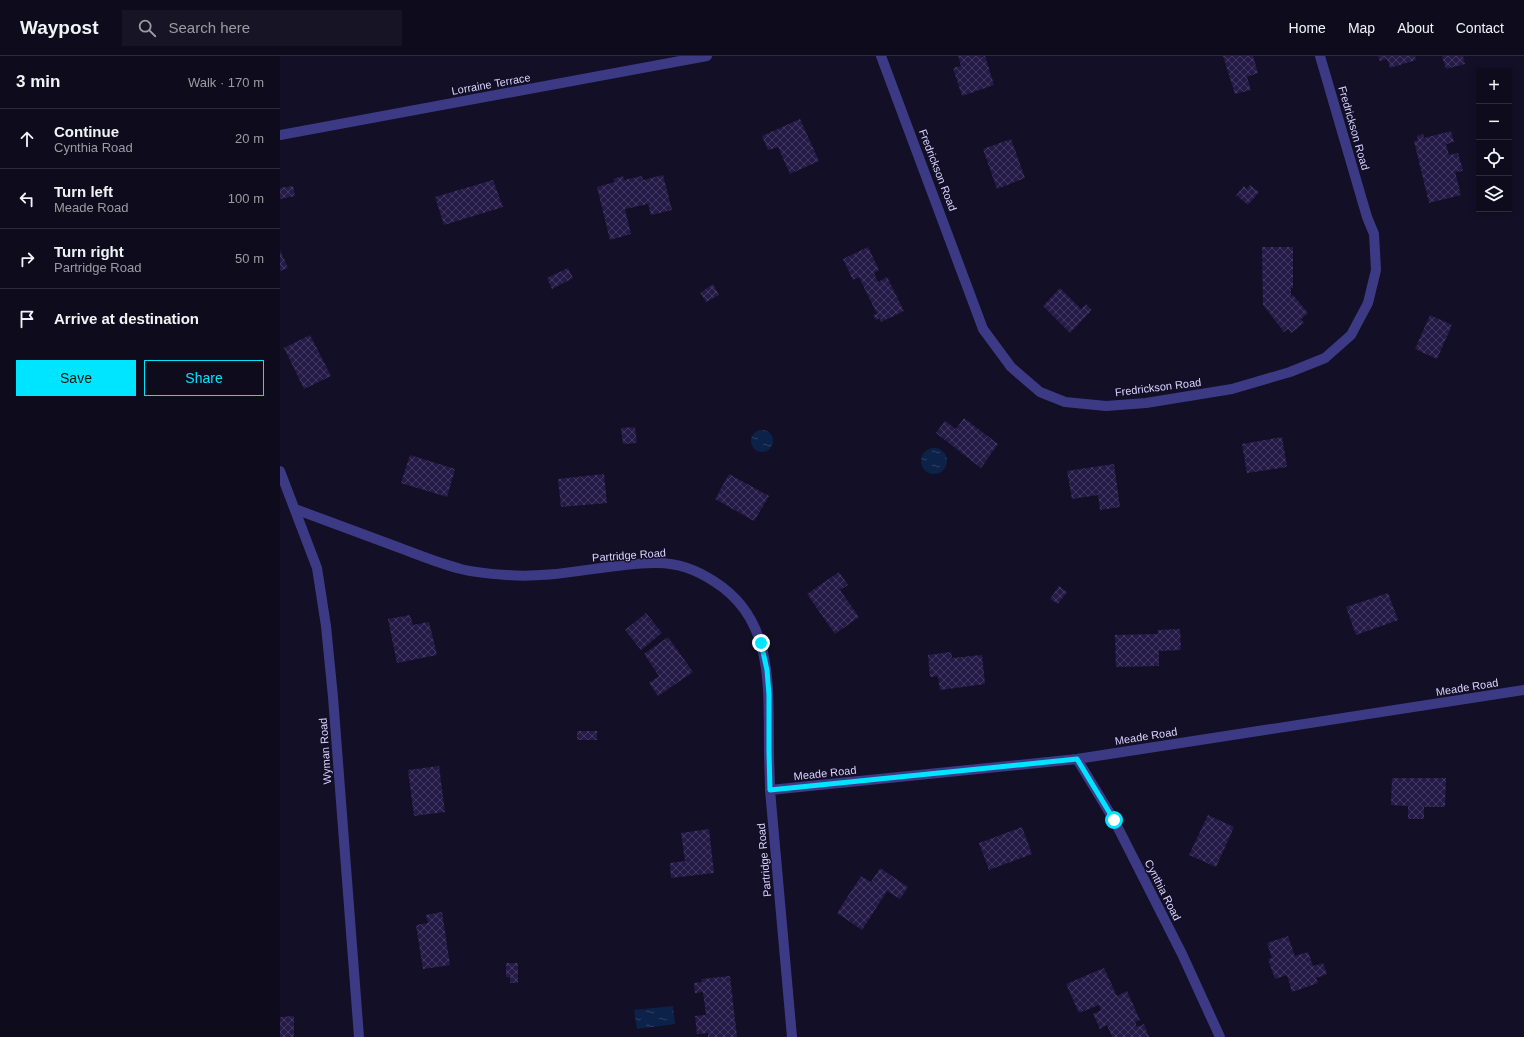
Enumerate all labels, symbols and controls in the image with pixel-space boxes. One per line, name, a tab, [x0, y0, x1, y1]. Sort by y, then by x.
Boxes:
search box	[122, 10, 402, 46]
text: Waypost	[20, 17, 98, 38]
icon: search	[136, 17, 158, 39]
text: Search here	[168, 19, 250, 36]
text: Home	[1289, 20, 1326, 36]
text: Map	[1348, 20, 1375, 36]
text: About	[1397, 20, 1434, 36]
text: Contact	[1456, 20, 1504, 36]
map controls	[1476, 68, 1512, 212]
button: +	[1476, 68, 1512, 104]
street label: Lorraine Terrace	[451, 71, 531, 97]
text: 3 min	[16, 72, 60, 91]
text: Walk · 170 m	[188, 75, 264, 90]
street label: Fredrickson Road	[1336, 85, 1372, 171]
button: −	[1476, 104, 1512, 140]
text: Continue	[54, 123, 119, 140]
street label: Fredrickson Road	[917, 127, 959, 213]
icon: ahead	[16, 128, 38, 150]
text: 20 m	[235, 131, 264, 146]
text: Cynthia Road	[54, 140, 133, 155]
button: locate	[1476, 140, 1512, 176]
button: layers	[1476, 176, 1512, 212]
text: Turn left	[54, 183, 113, 200]
icon: left	[16, 188, 38, 210]
text: 100 m	[228, 191, 264, 206]
text: Meade Road	[54, 200, 128, 215]
text: Turn right	[54, 243, 124, 260]
icon: right	[16, 248, 38, 270]
text: 50 m	[235, 251, 264, 266]
text: Partridge Road	[54, 260, 141, 275]
icon: arrive	[16, 308, 38, 330]
text: Arrive at destination	[54, 310, 199, 327]
button: Save	[16, 360, 136, 396]
button: Share	[144, 360, 264, 396]
street label: Fredrickson Road	[1114, 376, 1202, 398]
street label: Partridge Road	[592, 546, 666, 564]
route end	[752, 634, 770, 652]
street label: Meade Road	[1435, 676, 1499, 698]
street label: Wyman Road	[317, 717, 333, 785]
street label: Meade Road	[1114, 725, 1178, 747]
street label: Meade Road	[793, 764, 857, 782]
route start	[1105, 811, 1123, 829]
street label: Partridge Road	[755, 823, 773, 897]
street label: Cynthia Road	[1143, 858, 1183, 922]

